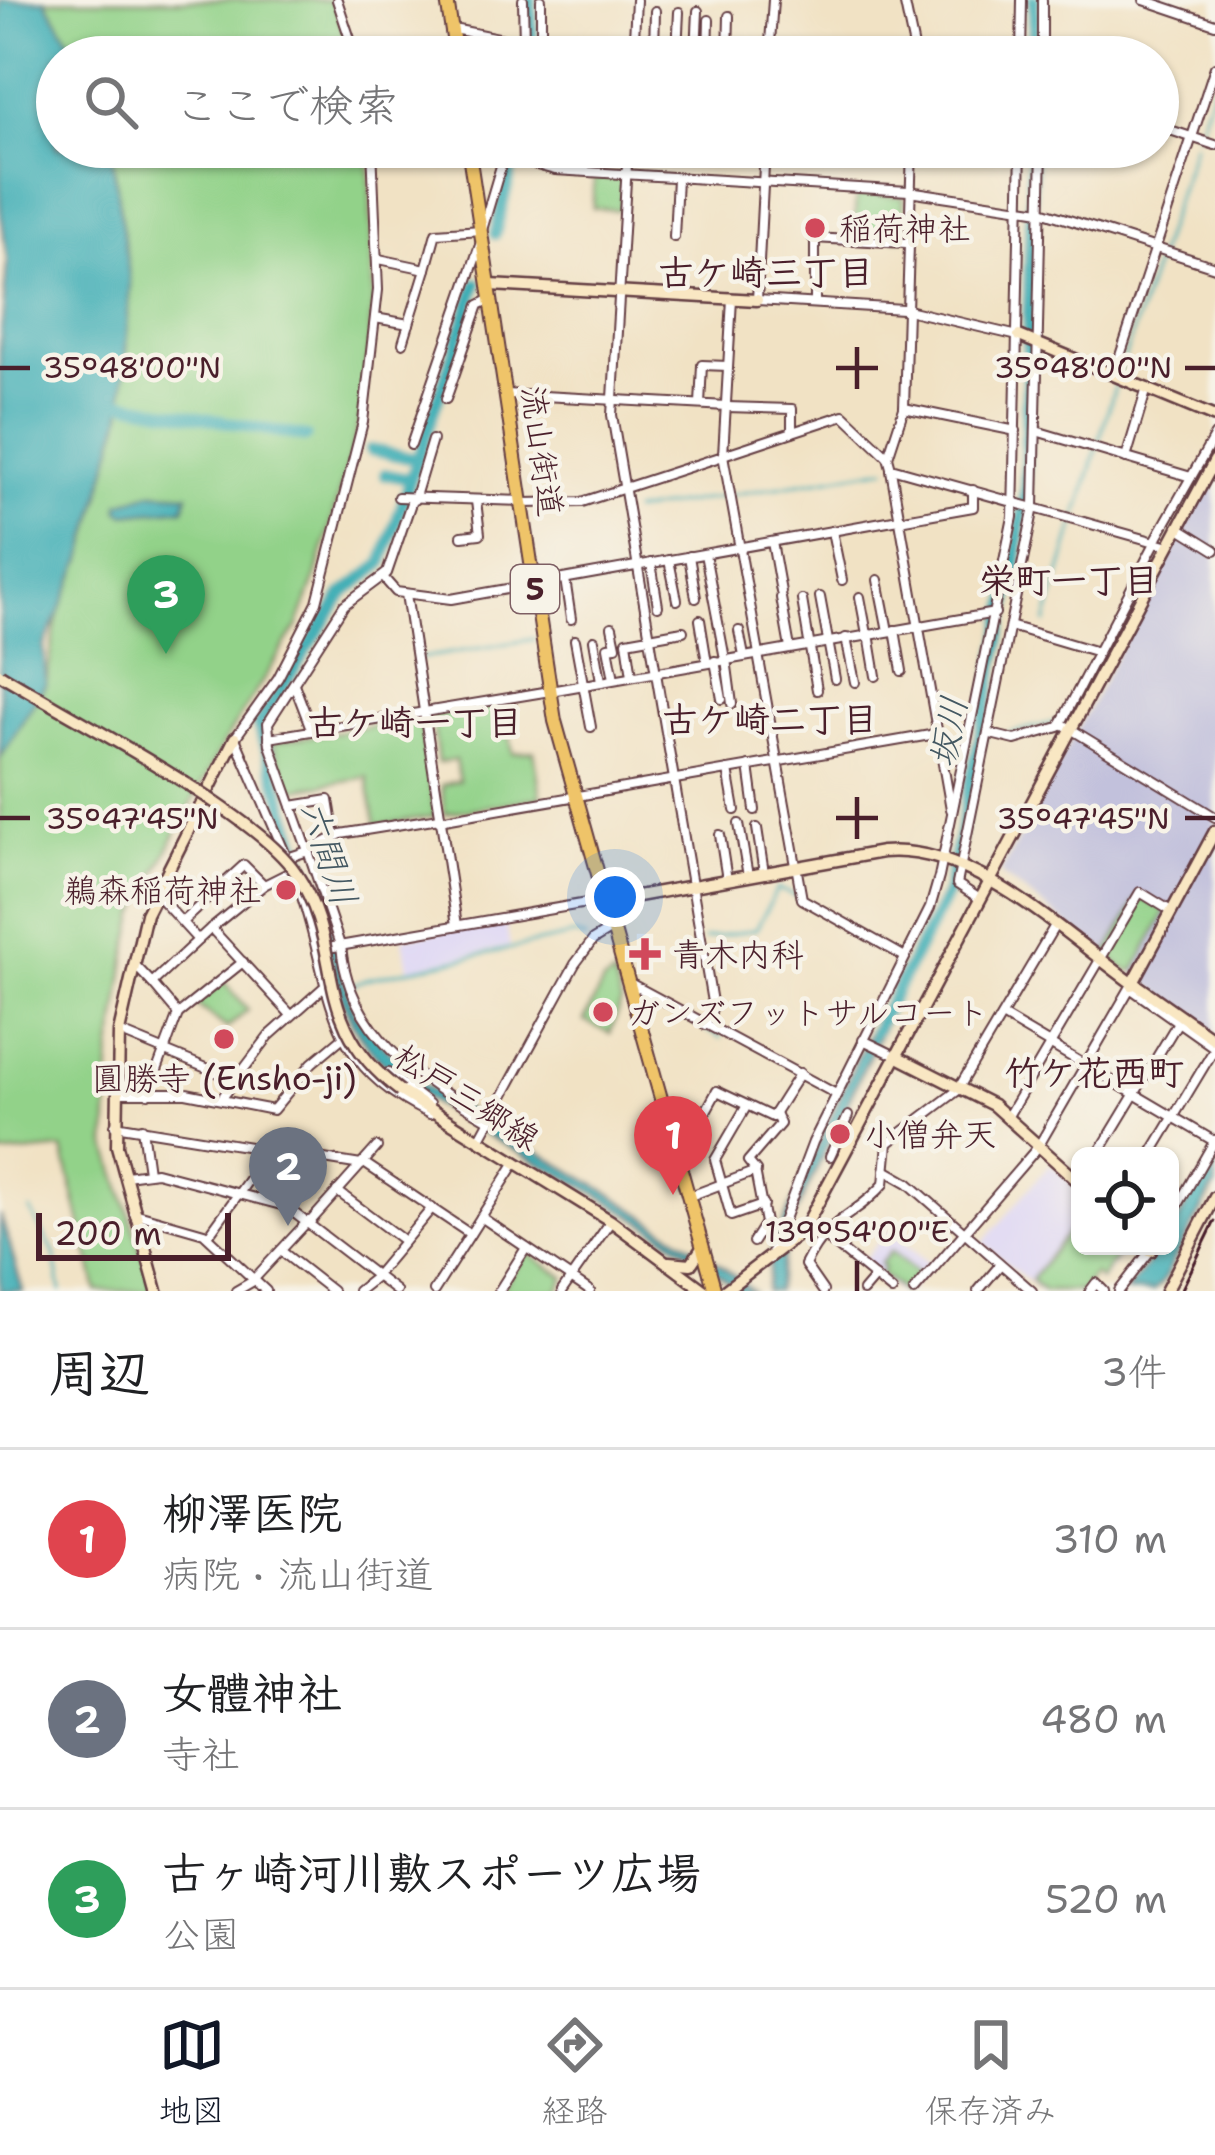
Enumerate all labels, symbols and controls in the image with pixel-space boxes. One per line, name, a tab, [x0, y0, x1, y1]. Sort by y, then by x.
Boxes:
search box	[36, 36, 1179, 168]
icon: search	[78, 69, 144, 135]
text: ここで検索	[174, 75, 399, 135]
place label: 稲荷神社	[839, 206, 971, 251]
marker: 稲荷神社	[802, 215, 828, 241]
district label: 古ケ崎三丁目	[658, 248, 874, 297]
text: 35°48'00"N	[43, 347, 221, 388]
text: 35°48'00"N	[994, 347, 1172, 388]
street label: 流山街道	[511, 383, 573, 519]
pin: 3	[127, 555, 205, 654]
district label: 栄町一丁目	[979, 556, 1159, 605]
road number: 5	[511, 565, 559, 613]
water label: 坂川	[917, 692, 979, 772]
district label: 古ケ崎二丁目	[662, 695, 878, 744]
district label: 古ケ崎一丁目	[307, 698, 523, 747]
water label: 六間川	[289, 794, 369, 912]
text: 35°47'45"N	[45, 798, 219, 839]
text: 35°47'45"N	[996, 798, 1170, 839]
your location	[585, 867, 645, 927]
place label: 鵜森稲荷神社	[64, 868, 262, 913]
marker: 鵜森稲荷神社	[273, 877, 299, 903]
place label: 青木内科	[672, 932, 804, 977]
marker: 青木内科	[629, 938, 661, 970]
place label: ガンズフットサルコート	[627, 990, 989, 1035]
marker: ガンズフットサルコート	[590, 999, 616, 1025]
marker: 圓勝寺 (Ensho-ji)	[211, 1026, 237, 1052]
street label: 松戸三郷線	[386, 1033, 548, 1161]
district label: 竹ケ花西町	[1004, 1048, 1184, 1097]
place label: 圓勝寺 (Ensho-ji)	[91, 1056, 357, 1101]
pin: 1	[634, 1096, 712, 1195]
place label: 小僧弁天	[864, 1112, 996, 1157]
marker: 小僧弁天	[827, 1121, 853, 1147]
pin: 2	[249, 1127, 327, 1226]
map controls	[1071, 1147, 1179, 1255]
button: locate	[1071, 1147, 1179, 1255]
scale bar	[36, 1207, 231, 1260]
text: 200 m	[54, 1211, 162, 1256]
text: 139°54'00"E	[765, 1211, 949, 1252]
text: 周辺	[48, 1339, 150, 1407]
text: 3件	[1101, 1346, 1167, 1398]
text: 柳澤医院	[162, 1483, 342, 1543]
text: 1	[78, 1513, 96, 1565]
text: 310 m	[1052, 1513, 1167, 1565]
text: 病院 · 流山街道	[162, 1548, 434, 1600]
text: 女體神社	[162, 1663, 342, 1723]
text: 2	[73, 1693, 101, 1745]
text: 480 m	[1040, 1693, 1167, 1745]
text: 寺社	[162, 1728, 240, 1780]
text: 古ヶ崎河川敷スポーツ広場	[162, 1843, 701, 1903]
text: 3	[73, 1873, 101, 1925]
text: 520 m	[1045, 1873, 1167, 1925]
text: 公園	[162, 1908, 240, 1960]
tab: 地図	[159, 2012, 225, 2133]
tab: 経路	[542, 2012, 608, 2133]
tab: 保存済み	[925, 2012, 1057, 2133]

